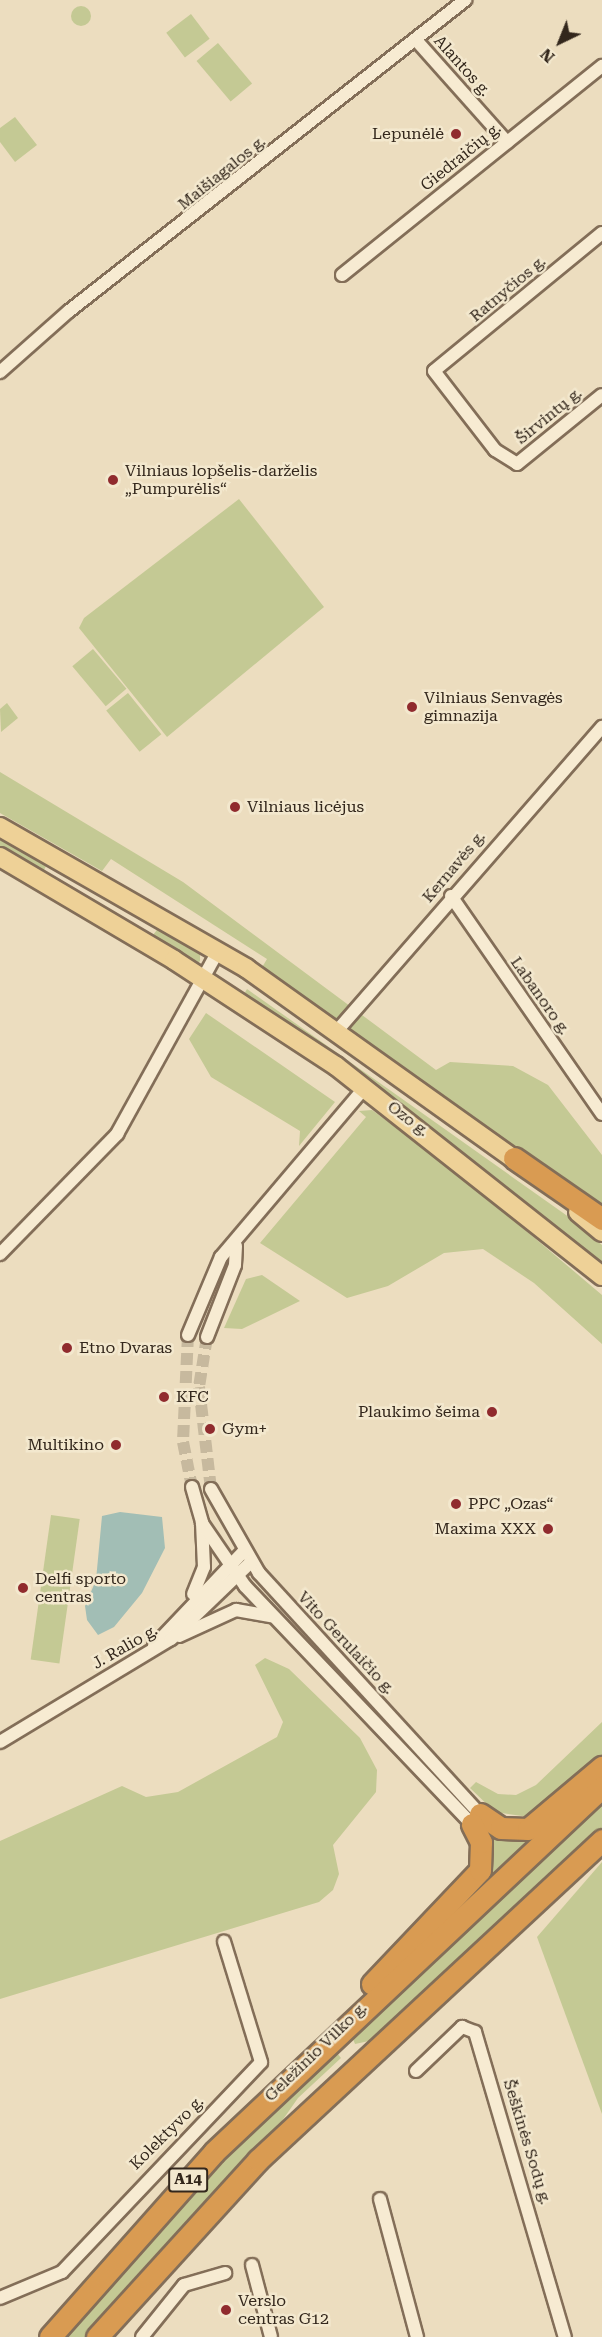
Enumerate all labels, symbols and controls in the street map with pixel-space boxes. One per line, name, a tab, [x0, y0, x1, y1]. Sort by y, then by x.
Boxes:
north arrow	[530, 12, 590, 72]
street label: Alantos g.	[430, 32, 494, 100]
text: N	[536, 44, 558, 67]
street label: Giedraičių g.	[417, 119, 505, 195]
place label: Lepunėlė	[372, 124, 444, 144]
marker: Lepunėlė	[449, 127, 463, 141]
street label: Maišiagalos g.	[174, 132, 270, 214]
street label: Ratnyčios g.	[466, 252, 550, 326]
street label: Širvintų g.	[512, 384, 586, 448]
place label: Vilniaus lopšelis-darželis „Pumpurėlis“	[125, 461, 317, 499]
marker: Vilniaus lopšelis-darželis „Pumpurėlis“	[106, 473, 120, 487]
place label: Vilniaus Senvagės gimnazija	[424, 688, 563, 726]
marker: Vilniaus Senvagės gimnazija	[405, 700, 419, 714]
place label: Vilniaus licėjus	[247, 797, 364, 817]
marker: Vilniaus licėjus	[228, 800, 242, 814]
street label: Kernavės g.	[419, 827, 489, 907]
street label: Labanoro g.	[506, 953, 574, 1039]
street label: Ozo g.	[384, 1097, 432, 1141]
place label: Etno Dvaras	[79, 1338, 172, 1358]
marker: Etno Dvaras	[60, 1341, 74, 1355]
place label: KFC	[176, 1387, 209, 1407]
marker: KFC	[157, 1390, 171, 1404]
place label: Plaukimo šeima	[358, 1402, 480, 1422]
marker: Plaukimo šeima	[485, 1405, 499, 1419]
place label: Gym+	[222, 1419, 267, 1439]
marker: Gym+	[203, 1422, 217, 1436]
place label: Multikino	[27, 1435, 104, 1455]
marker: Multikino	[109, 1438, 123, 1452]
place label: PPC „Ozas“	[468, 1494, 553, 1514]
marker: PPC „Ozas“	[449, 1497, 463, 1511]
place label: Maxima XXX	[435, 1519, 536, 1539]
marker: Maxima XXX	[541, 1522, 555, 1536]
place label: Delfi sporto centras	[35, 1569, 126, 1607]
marker: Delfi sporto centras	[16, 1581, 30, 1595]
street label: Vito Gerulaičio g.	[293, 1588, 399, 1698]
street label: J. Ralio g.	[89, 1621, 161, 1673]
street label: Geležinio Vilko g.	[261, 1998, 371, 2106]
street label: Šeškinės Sodų g.	[499, 2077, 555, 2207]
street label: Kolektyvo g.	[126, 2092, 208, 2174]
road number: A14	[167, 2168, 209, 2192]
place label: Verslo centras G12	[238, 2291, 329, 2329]
marker: Verslo centras G12	[219, 2303, 233, 2317]

